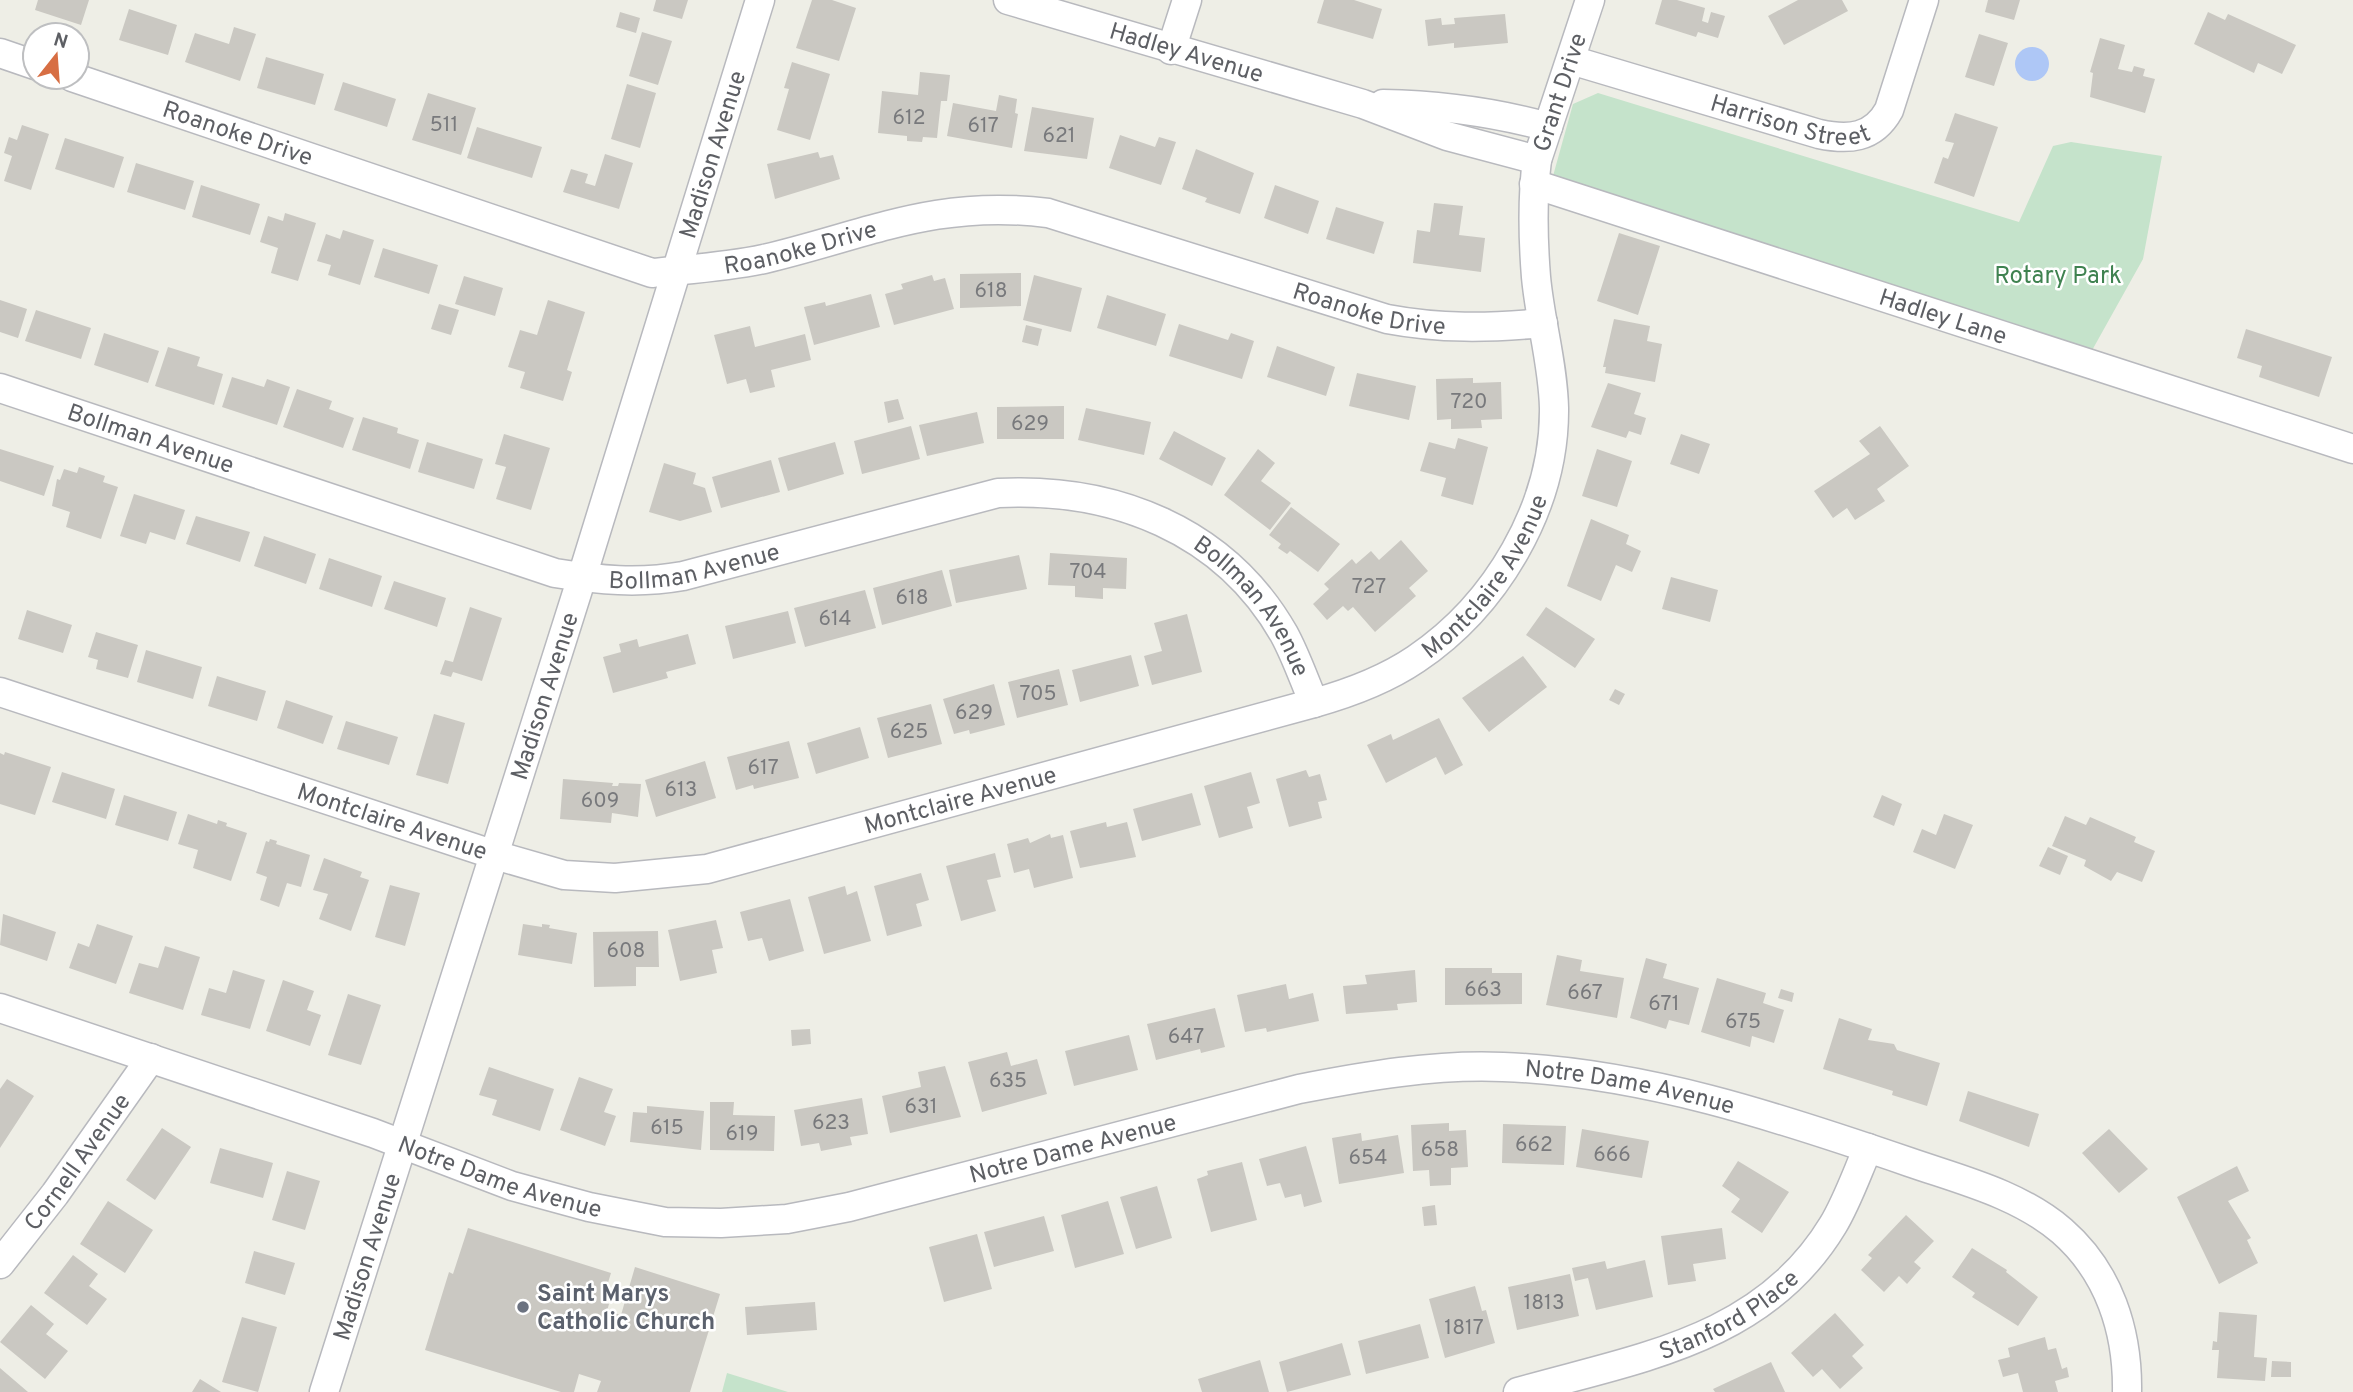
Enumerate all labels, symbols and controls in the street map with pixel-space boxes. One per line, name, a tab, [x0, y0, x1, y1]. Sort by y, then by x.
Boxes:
street label: Hadley Avenue	[1105, 17, 1266, 91]
north arrow	[21, 21, 91, 91]
text: N	[50, 28, 70, 55]
street label: Grant Drive	[1528, 30, 1595, 156]
street label: Madison Avenue	[674, 68, 754, 243]
street label: Harrison Street	[1706, 89, 1875, 154]
street label: Roanoke Drive	[158, 96, 316, 174]
house number: 612	[892, 105, 926, 132]
house number: 511	[430, 112, 458, 139]
house number: 617	[967, 113, 999, 140]
house number: 621	[1042, 123, 1076, 150]
street label: Roanoke Drive	[722, 216, 881, 283]
park label: Rotary Park	[1994, 262, 2122, 292]
street label: Roanoke Drive	[1289, 277, 1446, 343]
house number: 618	[974, 278, 1008, 305]
street label: Hadley Lane	[1875, 284, 2010, 353]
house number: 720	[1451, 389, 1487, 416]
street label: Bollman Avenue	[63, 398, 237, 482]
house number: 629	[1011, 411, 1049, 438]
street label: Montclaire Avenue	[1417, 491, 1556, 667]
street label: Bollman Avenue	[1187, 530, 1315, 681]
street label: Bollman Avenue	[608, 538, 783, 597]
house number: 704	[1070, 559, 1106, 586]
house number: 727	[1352, 574, 1386, 601]
house number: 618	[895, 585, 929, 612]
house number: 614	[819, 606, 852, 633]
street label: Madison Avenue	[506, 609, 587, 784]
house number: 705	[1020, 681, 1056, 708]
house number: 629	[955, 700, 993, 727]
house number: 625	[890, 719, 928, 746]
house number: 617	[747, 755, 779, 782]
street label: Montclaire Avenue	[861, 761, 1060, 842]
house number: 613	[664, 777, 698, 804]
street label: Montclaire Avenue	[293, 778, 491, 868]
house number: 609	[581, 788, 619, 815]
house number: 608	[607, 938, 645, 965]
house number: 663	[1464, 977, 1502, 1004]
house number: 667	[1567, 980, 1603, 1007]
house number: 671	[1648, 991, 1680, 1018]
house number: 675	[1725, 1009, 1761, 1036]
house number: 647	[1168, 1024, 1204, 1051]
street label: Notre Dame Avenue	[1524, 1055, 1738, 1123]
house number: 635	[989, 1068, 1027, 1095]
street label: Cornell Avenue	[19, 1088, 138, 1238]
house number: 631	[905, 1094, 937, 1121]
street label: Notre Dame Avenue	[966, 1109, 1180, 1192]
house number: 623	[812, 1110, 850, 1137]
house number: 615	[650, 1115, 684, 1142]
house number: 619	[726, 1121, 758, 1148]
street label: Notre Dame Avenue	[393, 1131, 604, 1226]
house number: 662	[1515, 1132, 1553, 1159]
house number: 658	[1421, 1137, 1459, 1164]
house number: 666	[1593, 1142, 1631, 1169]
house number: 654	[1348, 1145, 1388, 1172]
street label: Madison Avenue	[328, 1170, 409, 1345]
street label: Stanford Place	[1655, 1265, 1807, 1368]
place label: Saint Marys Catholic Church	[537, 1280, 715, 1338]
house number: 1813	[1523, 1290, 1565, 1317]
marker: Saint Marys Catholic Church	[515, 1299, 531, 1315]
house number: 1817	[1444, 1315, 1484, 1342]

